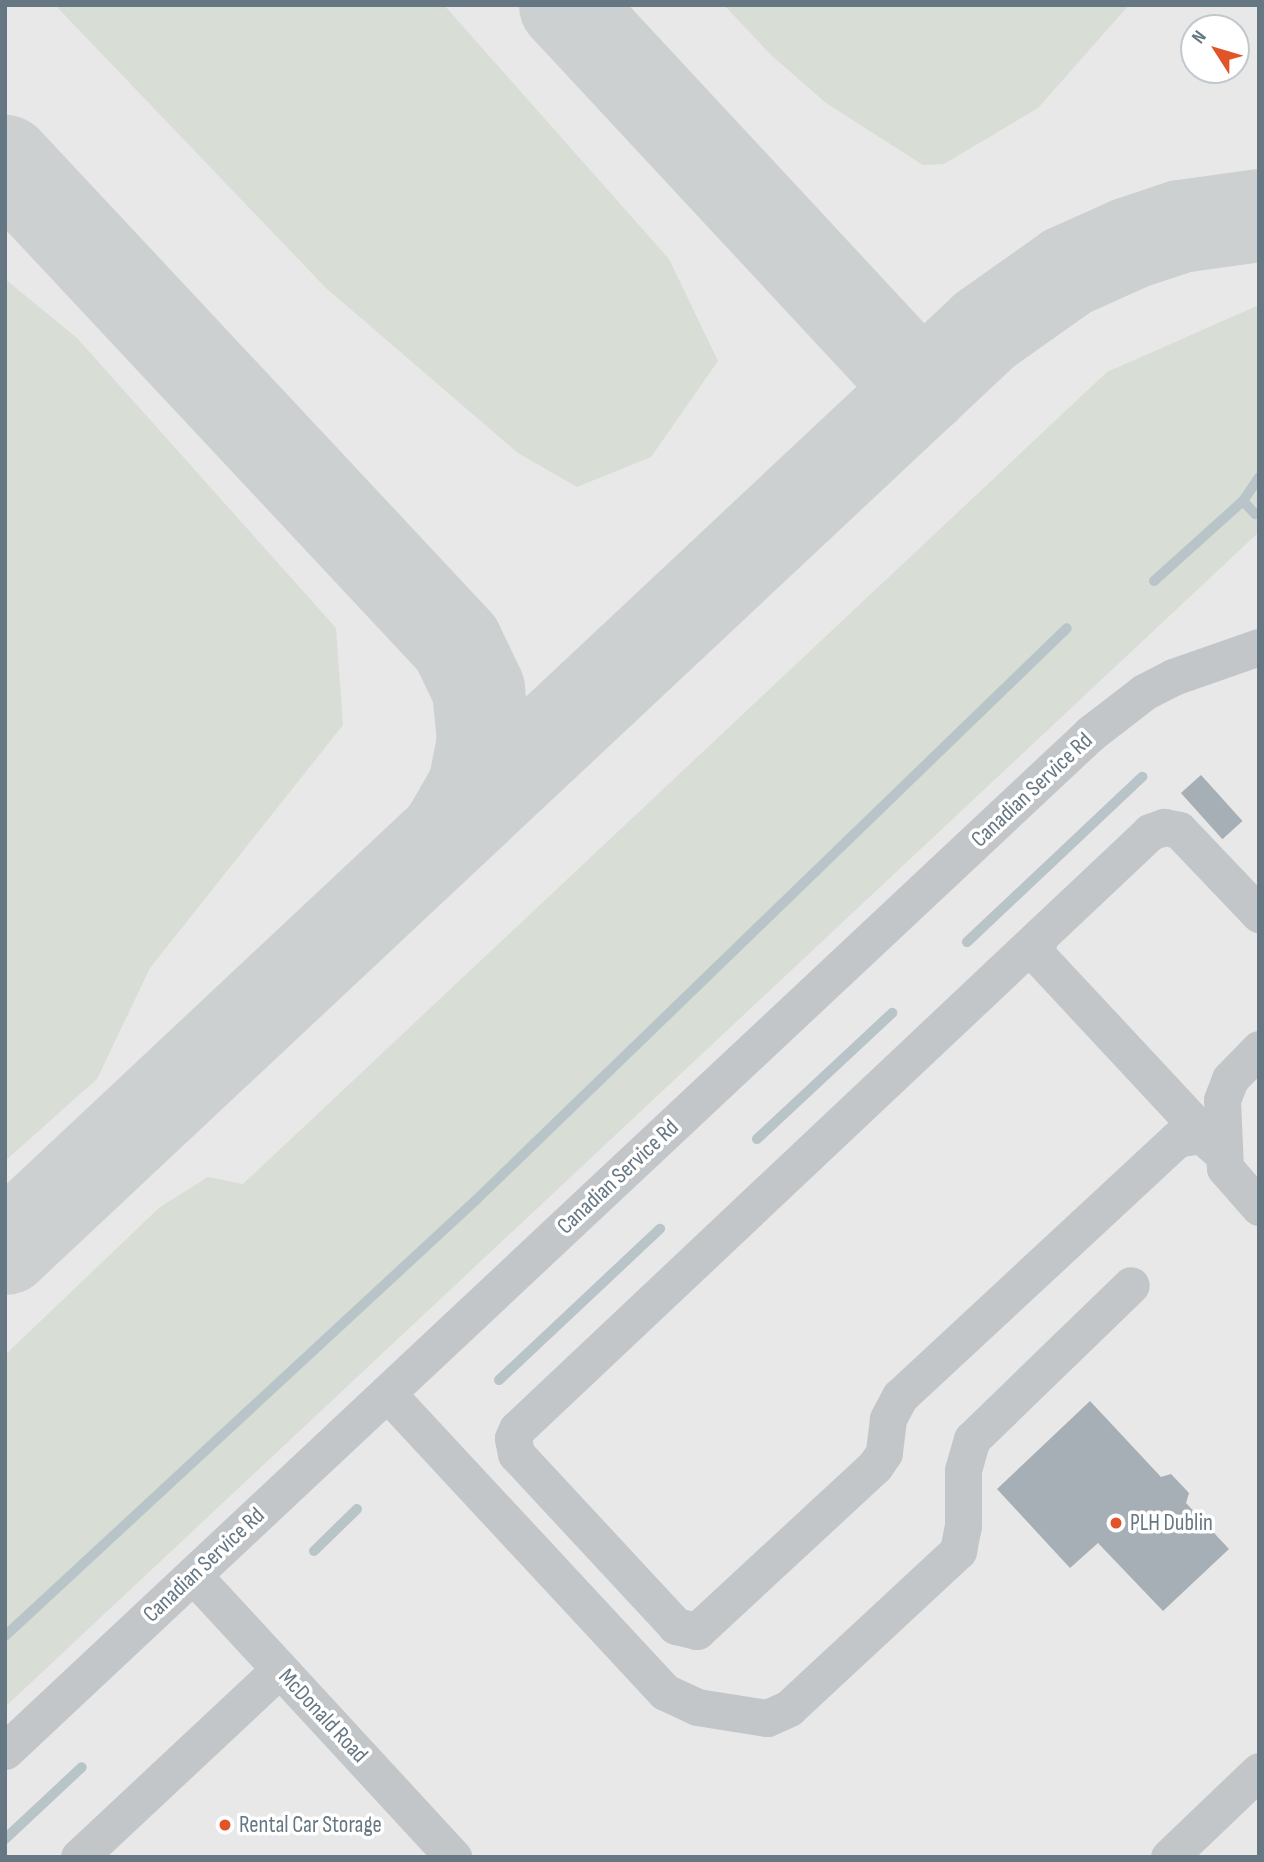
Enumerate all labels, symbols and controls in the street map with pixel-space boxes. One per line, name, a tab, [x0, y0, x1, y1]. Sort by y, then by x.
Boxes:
north arrow	[1180, 14, 1250, 84]
text: N	[1187, 26, 1212, 48]
street label: Canadian Service Rd	[966, 727, 1098, 853]
street label: Canadian Service Rd	[552, 1114, 684, 1240]
street label: Canadian Service Rd	[138, 1502, 270, 1628]
place label: PLH Dublin	[1130, 1509, 1213, 1537]
marker: PLH Dublin	[1108, 1515, 1124, 1531]
street label: McDonald Road	[273, 1663, 373, 1769]
place label: Rental Car Storage	[239, 1811, 382, 1839]
marker: Rental Car Storage	[217, 1817, 233, 1833]

